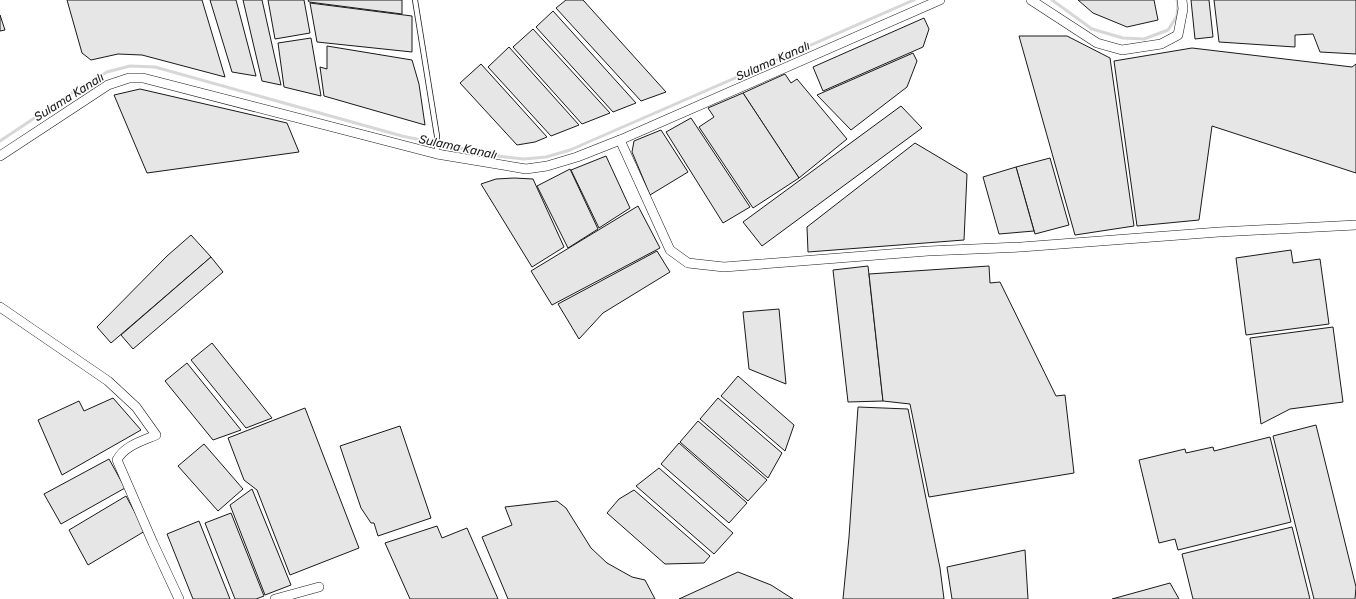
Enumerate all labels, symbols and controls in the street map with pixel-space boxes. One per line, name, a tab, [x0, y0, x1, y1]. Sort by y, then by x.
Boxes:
water label: Sulama Kanalı	[734, 38, 812, 84]
water label: Sulama Kanalı	[32, 70, 107, 124]
water label: Sulama Kanalı	[418, 132, 498, 162]

